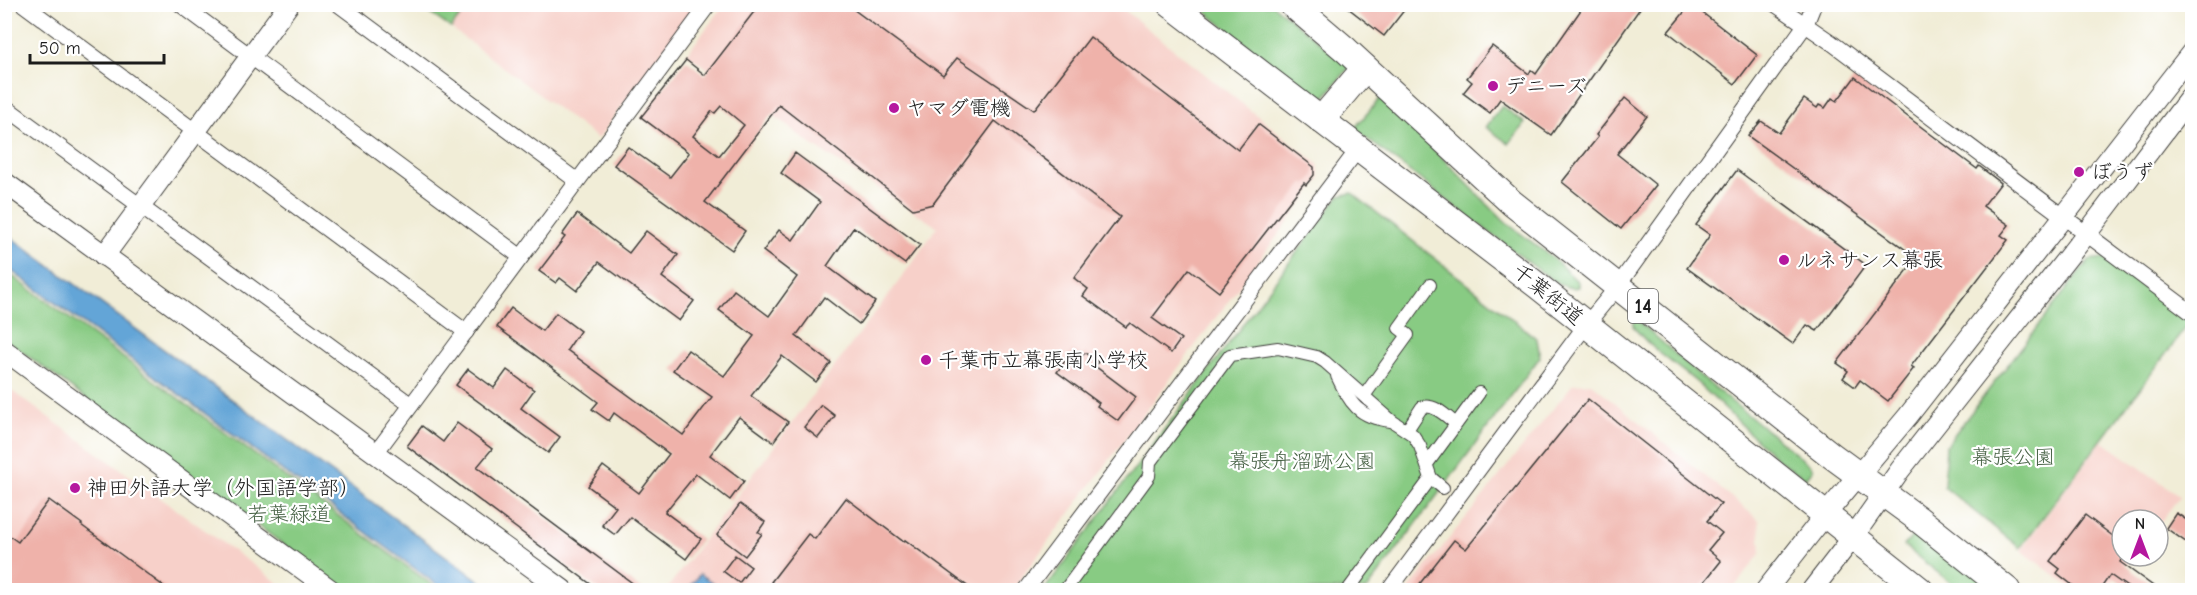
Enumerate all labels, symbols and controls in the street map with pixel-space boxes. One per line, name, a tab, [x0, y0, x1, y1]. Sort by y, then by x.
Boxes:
scale bar	[30, 27, 164, 65]
text: 50 m	[39, 38, 81, 59]
place label: デニーズ	[1505, 74, 1586, 98]
marker: デニーズ	[1486, 79, 1500, 93]
place label: ヤマダ電機	[906, 96, 1011, 120]
marker: ヤマダ電機	[887, 101, 901, 115]
place label: ぼうず	[2091, 160, 2154, 184]
marker: ぼうず	[2072, 165, 2086, 179]
place label: ルネサンス幕張	[1796, 248, 1943, 272]
marker: ルネサンス幕張	[1777, 253, 1791, 267]
street label: 千葉街道	[1508, 258, 1588, 330]
road number: 14	[1628, 289, 1658, 323]
place label: 千葉市立幕張南小学校	[938, 348, 1148, 372]
marker: 千葉市立幕張南小学校	[919, 353, 933, 367]
park label: 幕張公園	[1971, 445, 2055, 469]
park label: 幕張舟溜跡公園	[1229, 449, 1376, 473]
place label: 神田外語大学（外国語学部）	[87, 476, 360, 500]
marker: 神田外語大学（外国語学部）	[68, 481, 82, 495]
park label: 若葉緑道	[247, 502, 331, 526]
north arrow	[2110, 508, 2170, 568]
text: N	[2135, 515, 2145, 533]

